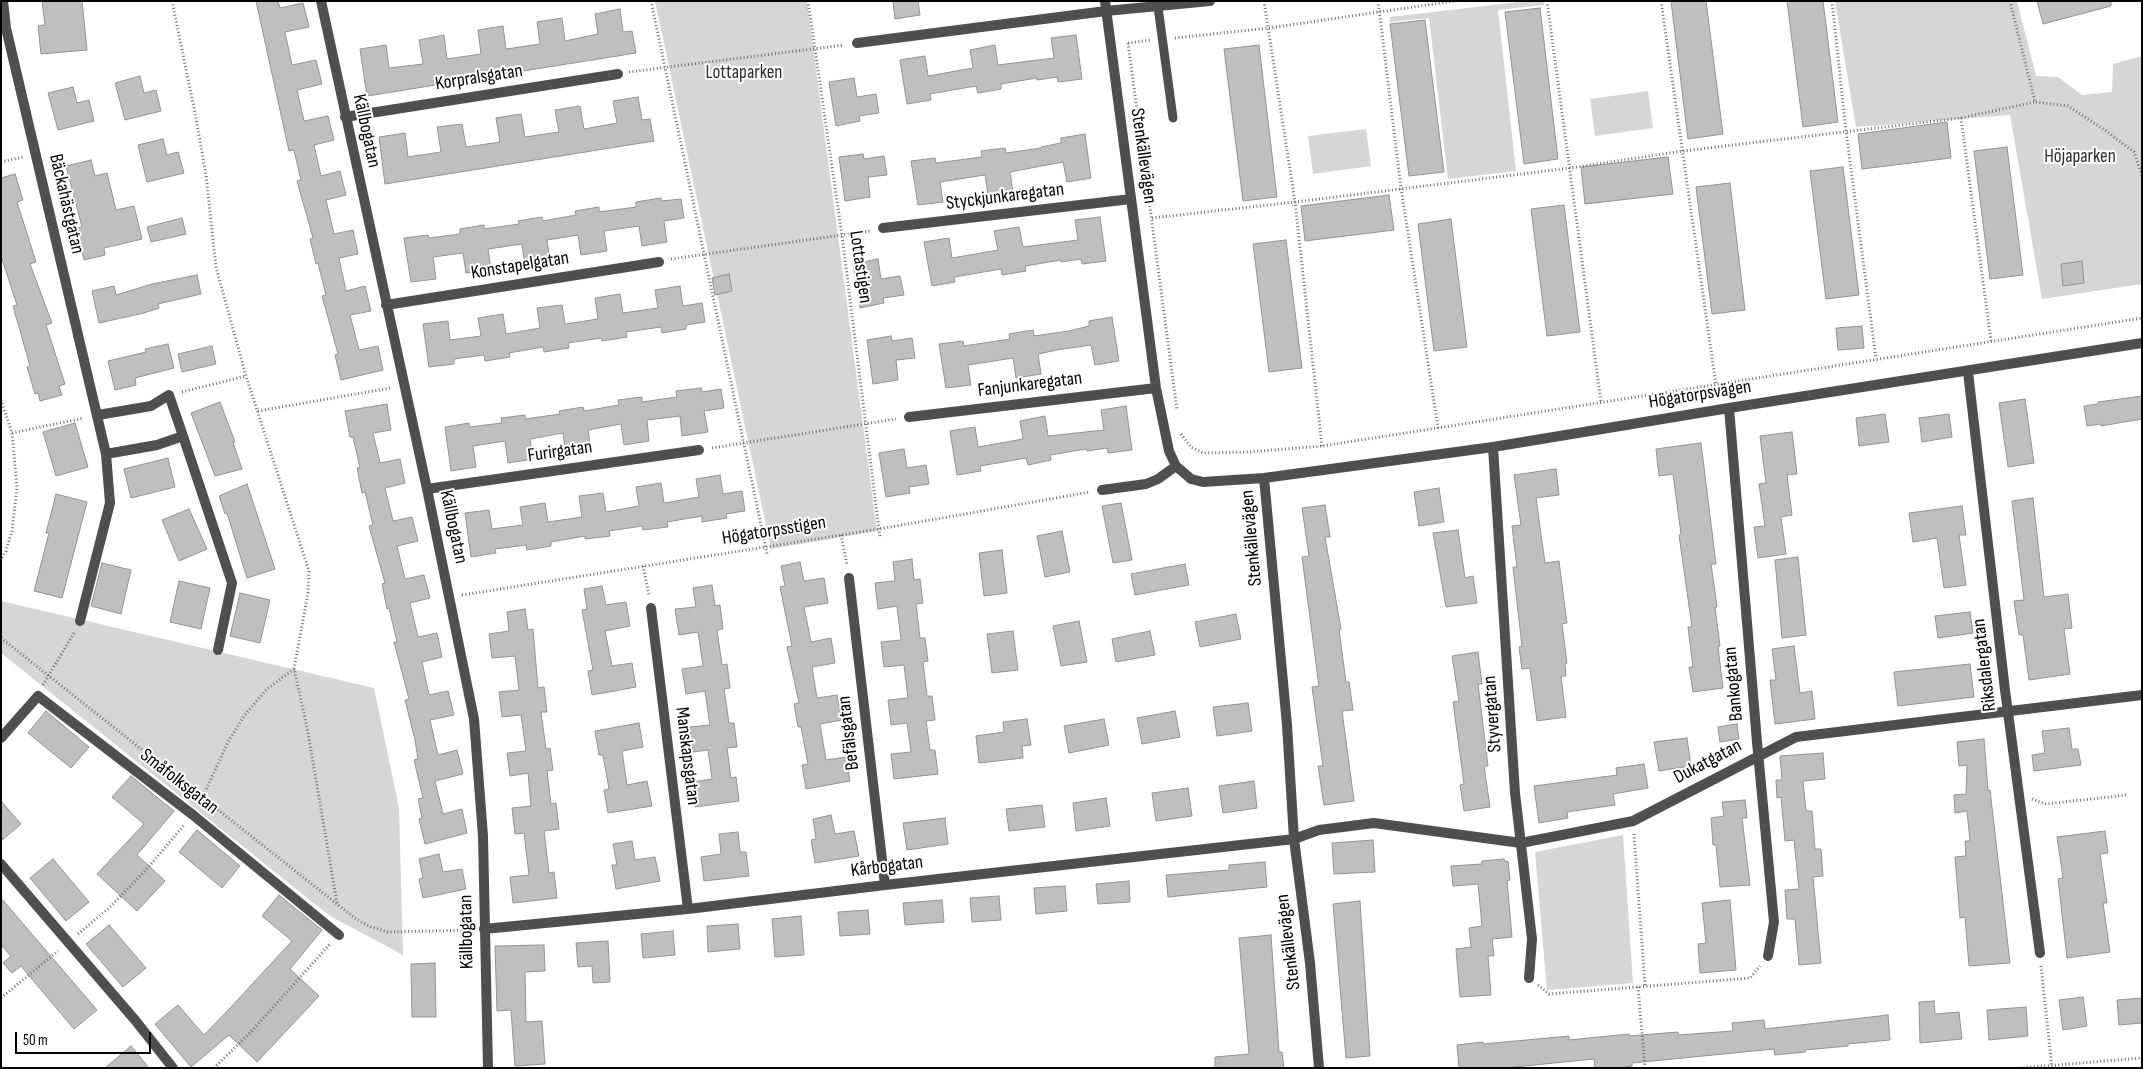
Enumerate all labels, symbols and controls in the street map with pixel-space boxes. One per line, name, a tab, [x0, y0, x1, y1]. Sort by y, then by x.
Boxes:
street label: Korpralsgatan	[434, 60, 524, 96]
park label: Lottaparken	[706, 62, 782, 84]
street label: Källbogatan	[347, 92, 385, 170]
street label: Stenkällevägen	[1125, 107, 1161, 205]
park label: Höjaparken	[2044, 146, 2116, 168]
street label: Bäckahästgatan	[43, 152, 89, 256]
street label: Styckjunkaregatan	[945, 178, 1065, 216]
street label: Lottastigen	[844, 229, 876, 305]
street label: Konstapelgatan	[469, 247, 571, 285]
street label: Fanjunkaregatan	[977, 367, 1083, 403]
street label: Högatorpsvägen	[1647, 376, 1753, 414]
street label: Furirgatan	[526, 436, 594, 468]
street label: Källbogatan	[434, 488, 472, 566]
street label: Stenkällevägen	[1236, 489, 1268, 587]
street label: Högatorpsstigen	[720, 512, 828, 550]
street label: Riksdalergatan	[1968, 617, 2002, 713]
street label: Bankogatan	[1719, 646, 1749, 722]
street label: Styvergatan	[1479, 675, 1507, 753]
street label: Befälsgatan	[833, 695, 865, 771]
street label: Manskapsgatan	[670, 706, 704, 806]
street label: Dukatgatan	[1670, 735, 1746, 789]
street label: Småfolksgatan	[135, 744, 223, 820]
street label: Kårbogatan	[849, 851, 925, 883]
street label: Stenkällevägen	[1272, 893, 1306, 991]
street label: Källbogatan	[455, 895, 479, 969]
scale bar	[18, 1022, 154, 1054]
text: 50 m	[23, 1031, 48, 1050]

